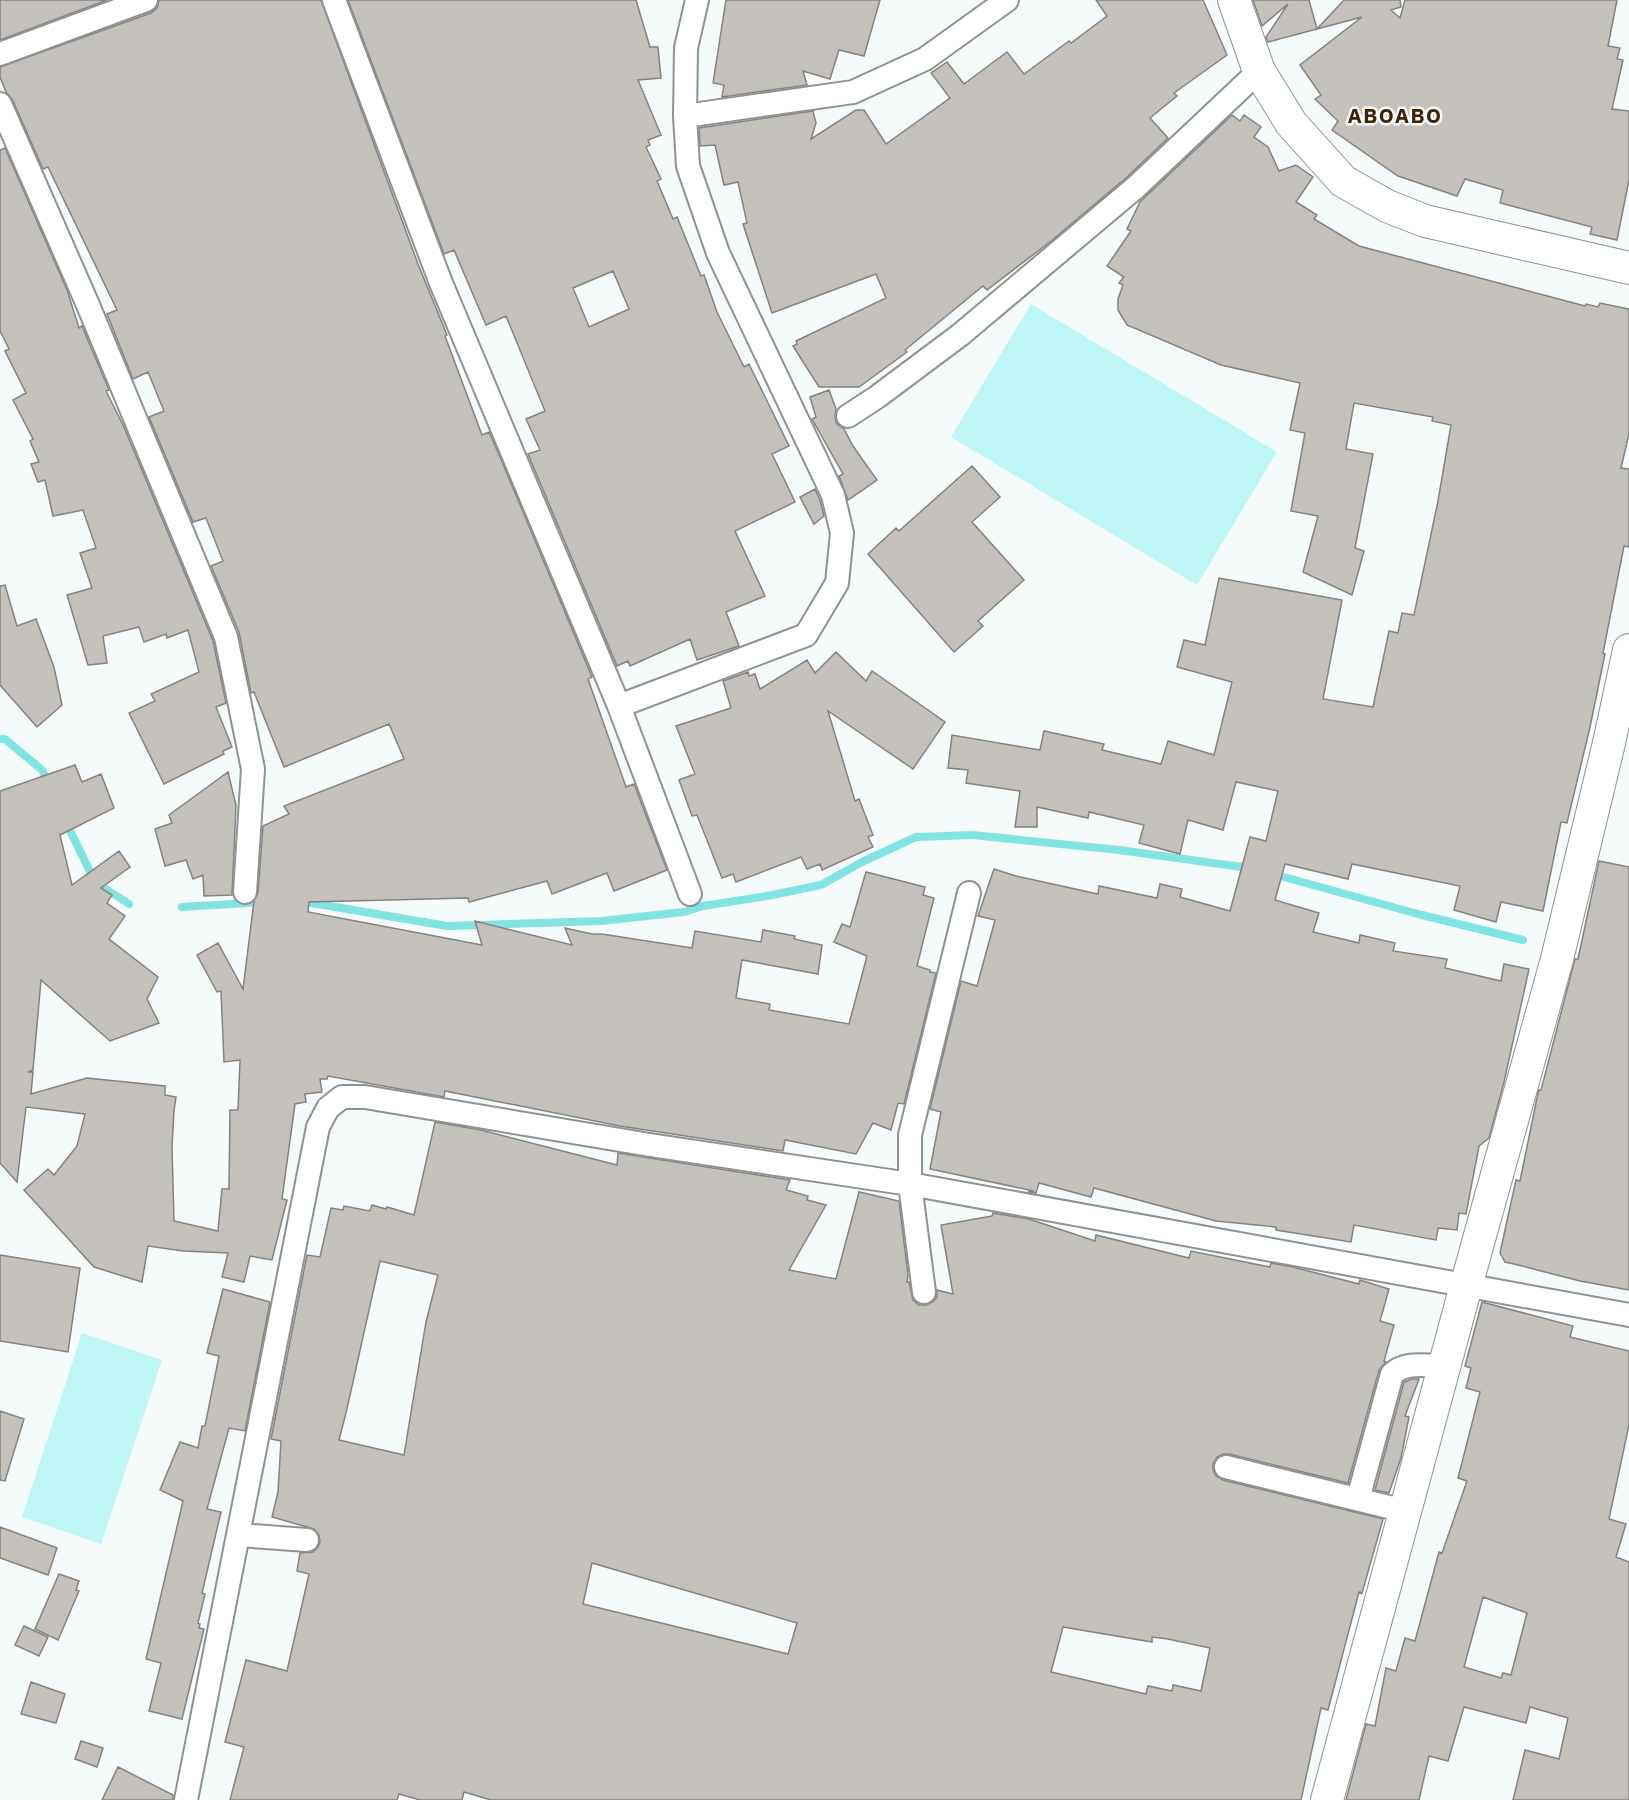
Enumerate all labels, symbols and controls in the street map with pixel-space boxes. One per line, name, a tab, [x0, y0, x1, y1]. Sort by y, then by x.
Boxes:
district label: ABOABO	[1347, 101, 1443, 129]

